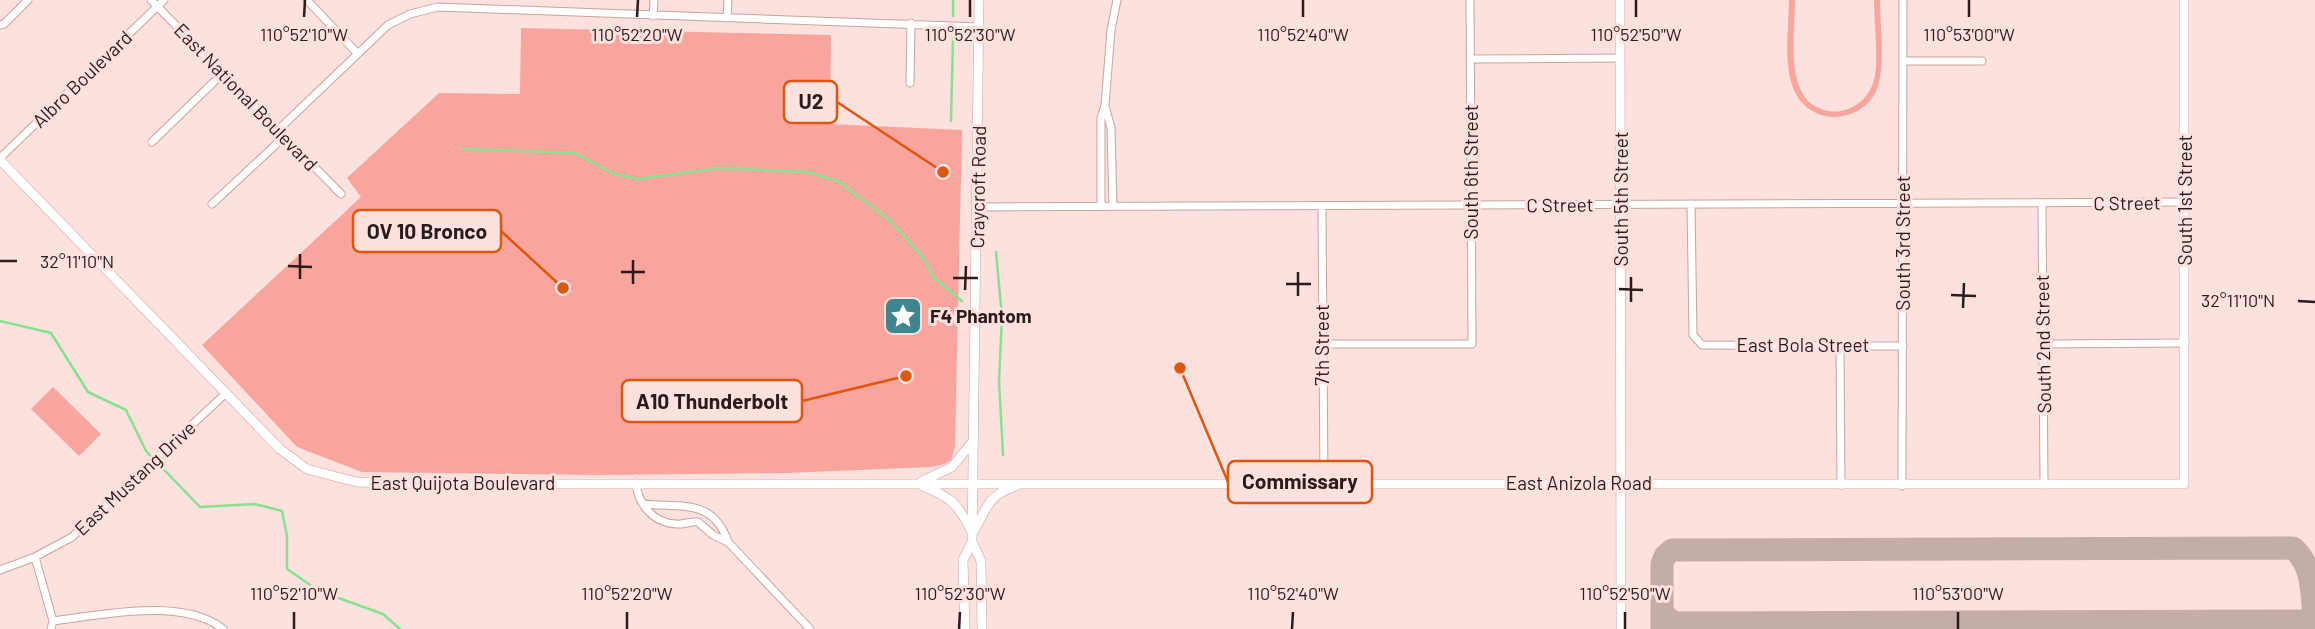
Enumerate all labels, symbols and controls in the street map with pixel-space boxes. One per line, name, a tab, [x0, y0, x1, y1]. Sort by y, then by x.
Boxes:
street label: East National Boulevard	[170, 18, 323, 175]
text: 110°52'10"W	[260, 23, 348, 45]
text: 110°52'20"W	[591, 23, 683, 45]
text: 110°52'30"W	[925, 23, 1016, 45]
text: 110°52'40"W	[1257, 23, 1349, 45]
text: 110°52'50"W	[1591, 23, 1682, 45]
text: 110°53'00"W	[1923, 23, 2015, 45]
street label: Albro Boulevard	[27, 25, 136, 132]
callout: U2	[784, 81, 837, 123]
text: U2	[799, 88, 823, 113]
street label: South 6th Street	[1459, 104, 1482, 240]
street label: Craycroft Road	[965, 125, 990, 249]
street label: South 5th Street	[1609, 131, 1632, 267]
street label: South 1st Street	[2173, 135, 2196, 265]
street label: South 3rd Street	[1891, 175, 1914, 311]
street label: C Street	[2093, 190, 2161, 215]
street label: C Street	[1526, 192, 1594, 217]
callout: OV 10 Bronco	[353, 210, 501, 252]
text: OV 10 Bronco	[367, 218, 487, 243]
text: 32°11'10"N	[40, 250, 114, 272]
street label: South 2nd Street	[2030, 274, 2055, 414]
text: 32°11'10"N	[2201, 289, 2275, 311]
place icon: F4 Phantom	[882, 295, 924, 337]
place label: F4 Phantom	[930, 304, 1032, 327]
street label: 7th Street	[1310, 304, 1333, 386]
street label: East Bola Street	[1736, 333, 1870, 356]
callout: A10 Thunderbolt	[622, 380, 802, 422]
text: A10 Thunderbolt	[636, 388, 788, 413]
street label: East Mustang Drive	[69, 416, 200, 540]
callout: Commissary	[1228, 461, 1372, 503]
text: Commissary	[1242, 468, 1358, 493]
street label: East Quijota Boulevard	[371, 471, 555, 494]
street label: East Anizola Road	[1506, 471, 1652, 494]
text: 110°52'10"W	[250, 582, 338, 604]
text: 110°52'20"W	[581, 582, 673, 604]
text: 110°52'30"W	[915, 582, 1006, 604]
text: 110°52'40"W	[1247, 582, 1339, 604]
text: 110°52'50"W	[1580, 582, 1671, 604]
text: 110°53'00"W	[1912, 582, 2004, 604]

